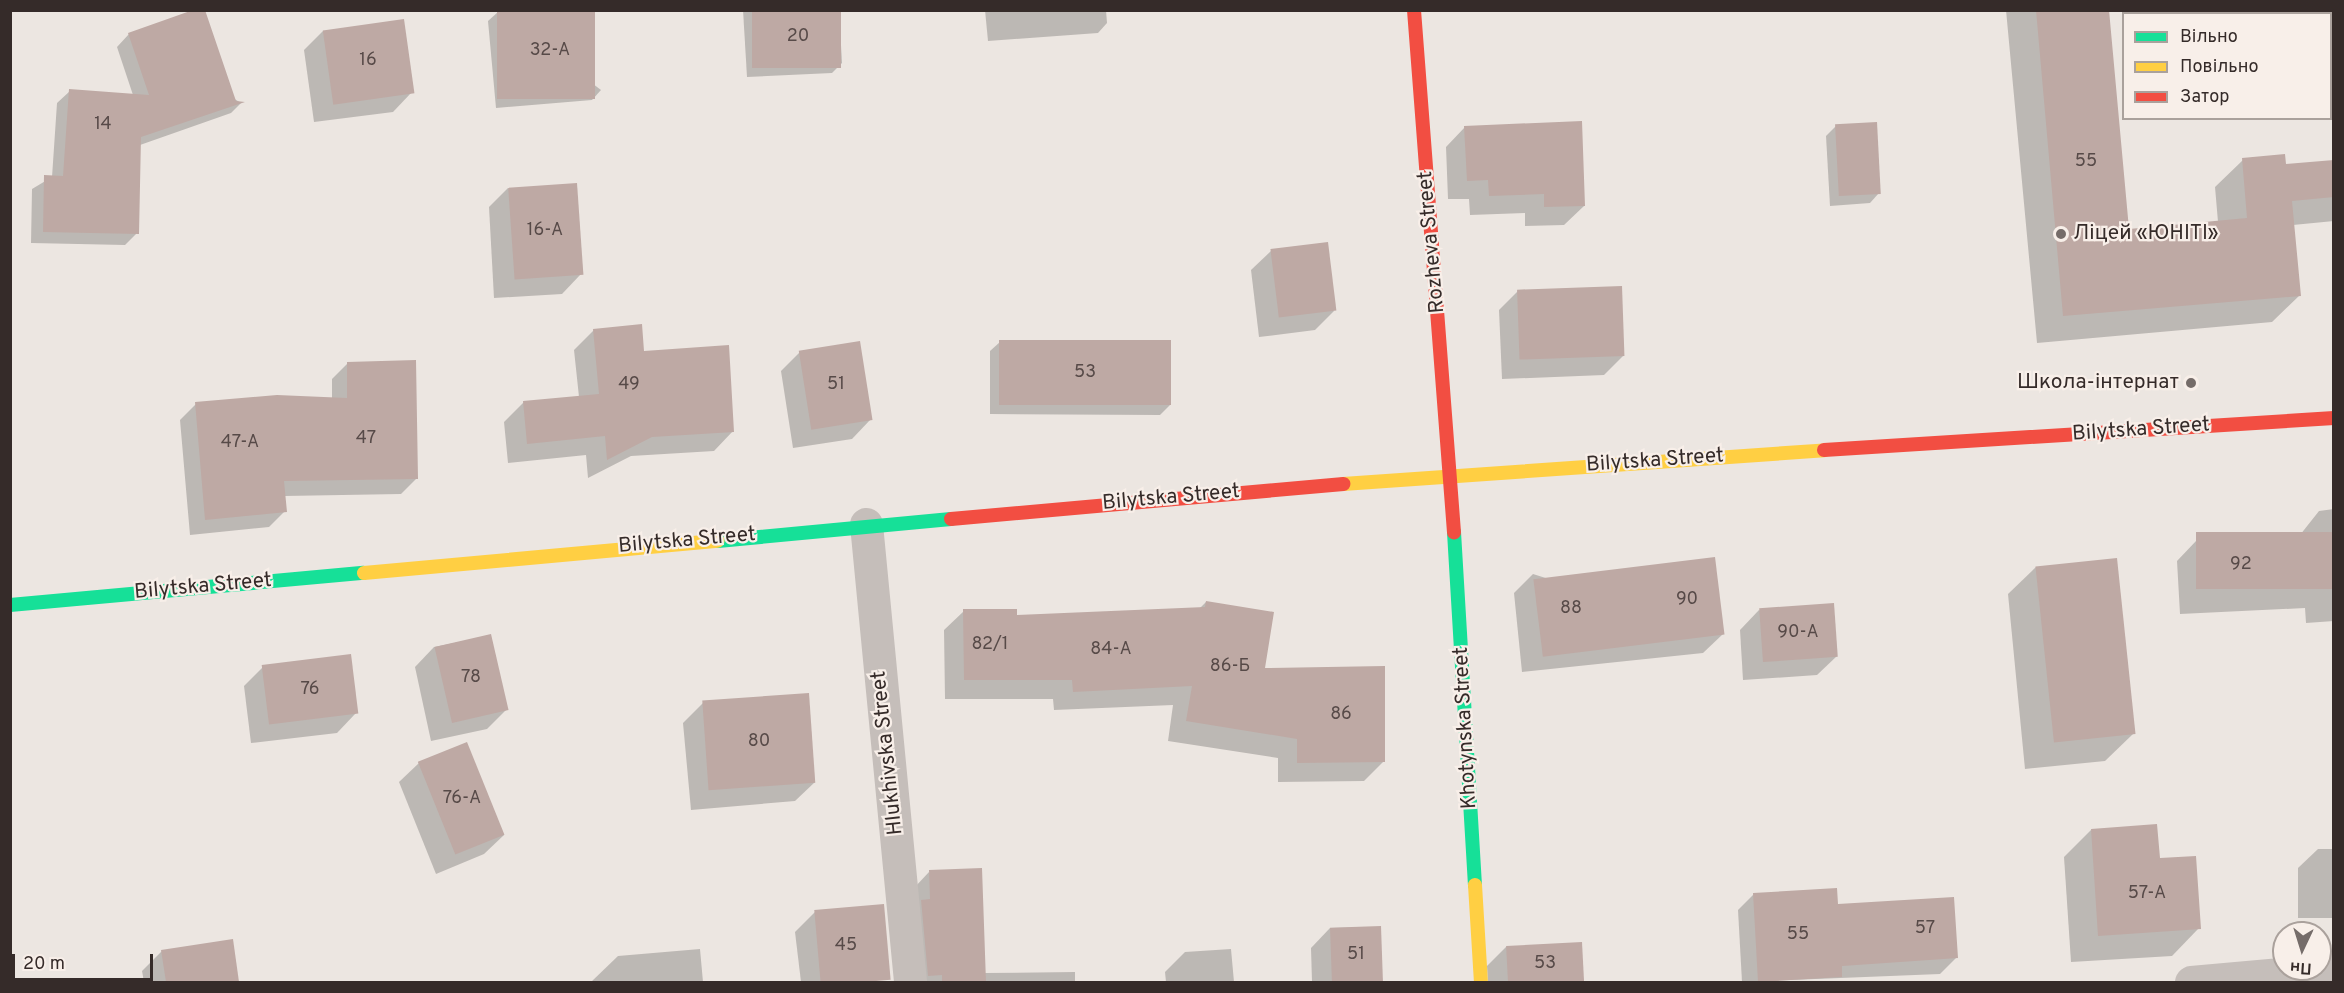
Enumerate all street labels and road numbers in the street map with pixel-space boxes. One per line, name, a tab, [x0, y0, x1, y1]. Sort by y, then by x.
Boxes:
street label: Rozheva Street	[1413, 170, 1451, 314]
street label: Bilytska Street	[2071, 413, 2211, 447]
street label: Bilytska Street	[1585, 444, 1725, 478]
street label: Bilytska Street	[1101, 479, 1241, 517]
street label: Bilytska Street	[617, 522, 757, 560]
street label: Bilytska Street	[133, 568, 273, 606]
street label: Khotynska Street	[1449, 646, 1483, 810]
street label: Hlukhivska Street	[867, 670, 909, 836]

